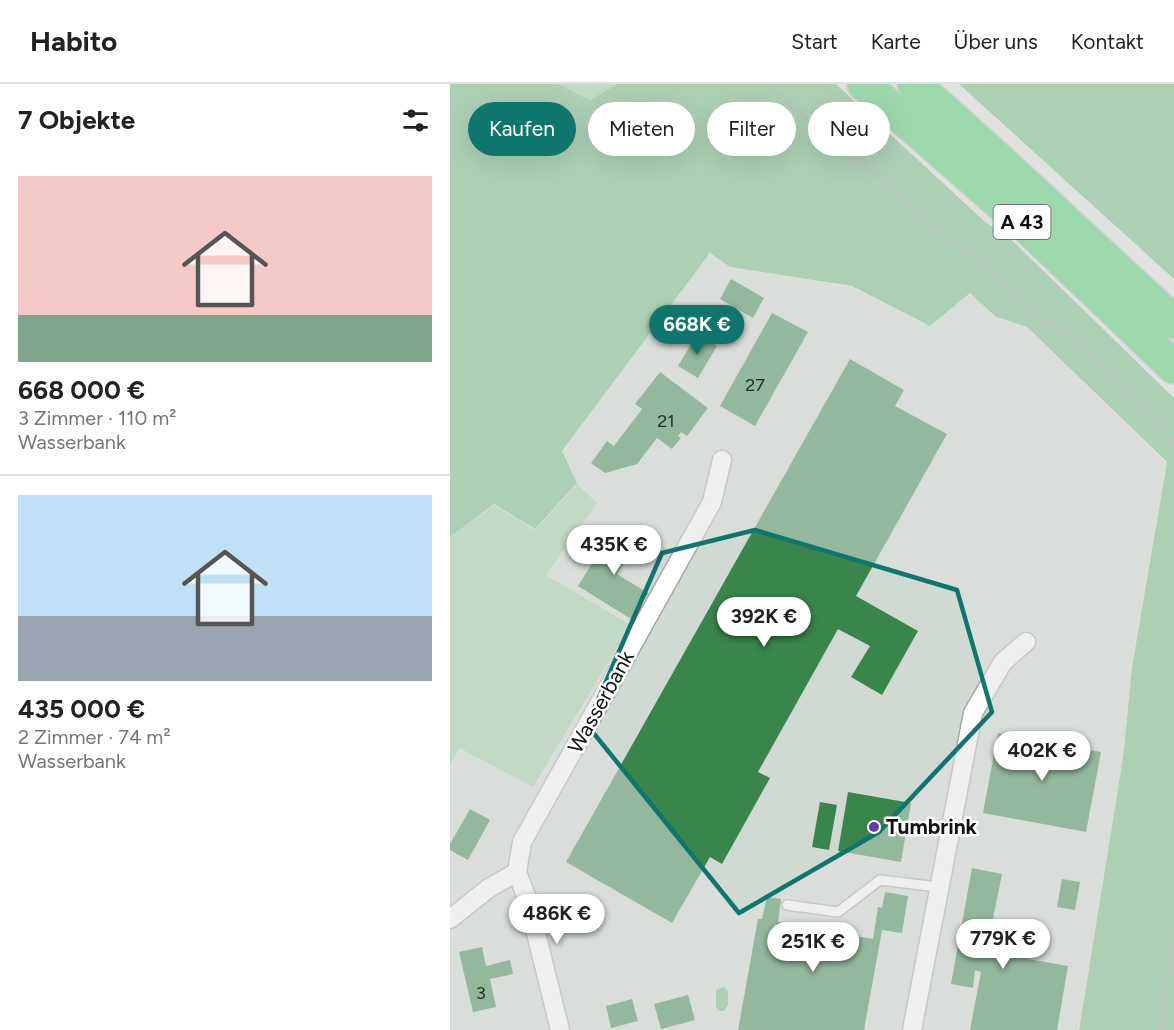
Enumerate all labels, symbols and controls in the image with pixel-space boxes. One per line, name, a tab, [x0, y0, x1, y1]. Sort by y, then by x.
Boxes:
text: Habito	[30, 24, 117, 58]
text: Start	[791, 29, 838, 54]
text: Karte	[871, 29, 921, 54]
text: Über uns	[954, 29, 1038, 54]
text: Kontakt	[1071, 29, 1144, 54]
chip: Kaufen	[468, 102, 576, 156]
chip: Mieten	[588, 102, 695, 156]
chip: Filter	[707, 102, 796, 156]
chip: Neu	[808, 102, 890, 156]
text: 7 Objekte	[18, 104, 135, 136]
icon: filters	[399, 104, 432, 137]
road number: A 43	[994, 205, 1050, 239]
icon: home	[171, 215, 279, 323]
pin: 668K €	[648, 305, 746, 356]
text: 668K €	[663, 312, 731, 336]
text: 668 000 €	[18, 374, 145, 406]
house number: 27	[745, 374, 765, 396]
text: 3 Zimmer · 110 m²	[18, 406, 176, 430]
house number: 21	[657, 410, 675, 432]
text: Wasserbank	[18, 430, 126, 454]
pin: 435K €	[565, 525, 663, 576]
text: 435K €	[580, 532, 648, 556]
icon: home	[171, 534, 279, 642]
pin: 392K €	[715, 597, 813, 648]
text: 392K €	[731, 604, 797, 628]
street label: Wasserbank	[562, 646, 639, 757]
text: 435 000 €	[18, 693, 145, 725]
text: 2 Zimmer · 74 m²	[18, 725, 171, 749]
pin: 402K €	[993, 731, 1091, 782]
text: 402K €	[1007, 738, 1077, 762]
text: Wasserbank	[18, 749, 126, 773]
place label: Tumbrink	[886, 814, 978, 839]
marker: Tumbrink	[867, 820, 881, 834]
pin: 486K €	[508, 894, 606, 945]
text: 486K €	[523, 901, 591, 925]
pin: 779K €	[954, 919, 1052, 970]
pin: 251K €	[764, 922, 862, 973]
text: 779K €	[970, 926, 1036, 950]
text: 251K €	[781, 929, 845, 953]
house number: 3	[476, 982, 486, 1004]

